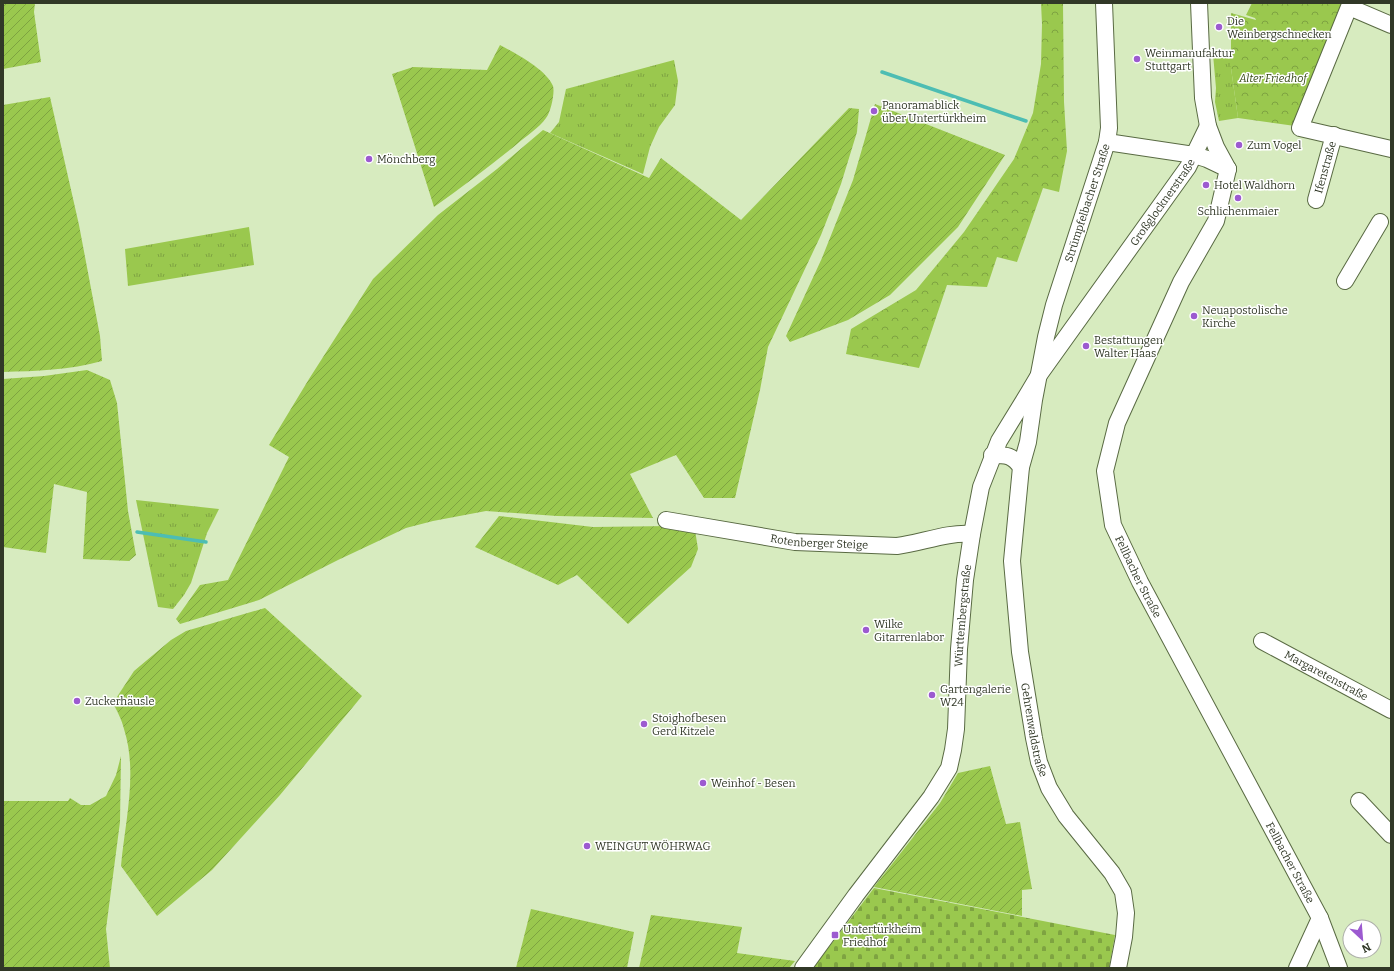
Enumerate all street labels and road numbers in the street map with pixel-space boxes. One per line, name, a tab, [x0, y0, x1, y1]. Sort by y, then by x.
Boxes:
street label: Ifenstraße	[1312, 140, 1339, 195]
street label: Strümpfelbacher Straße	[1062, 142, 1113, 264]
street label: Großglocknerstraße	[1128, 157, 1198, 249]
street label: Rotenberger Steige	[769, 532, 868, 552]
street label: Fellbacher Straße	[1112, 534, 1164, 620]
street label: Württembergstraße	[952, 564, 974, 667]
street label: Margaretenstraße	[1282, 648, 1370, 703]
street label: Gehrenwaldstraße	[1018, 682, 1050, 779]
street label: Fellbacher Straße	[1263, 820, 1317, 906]

